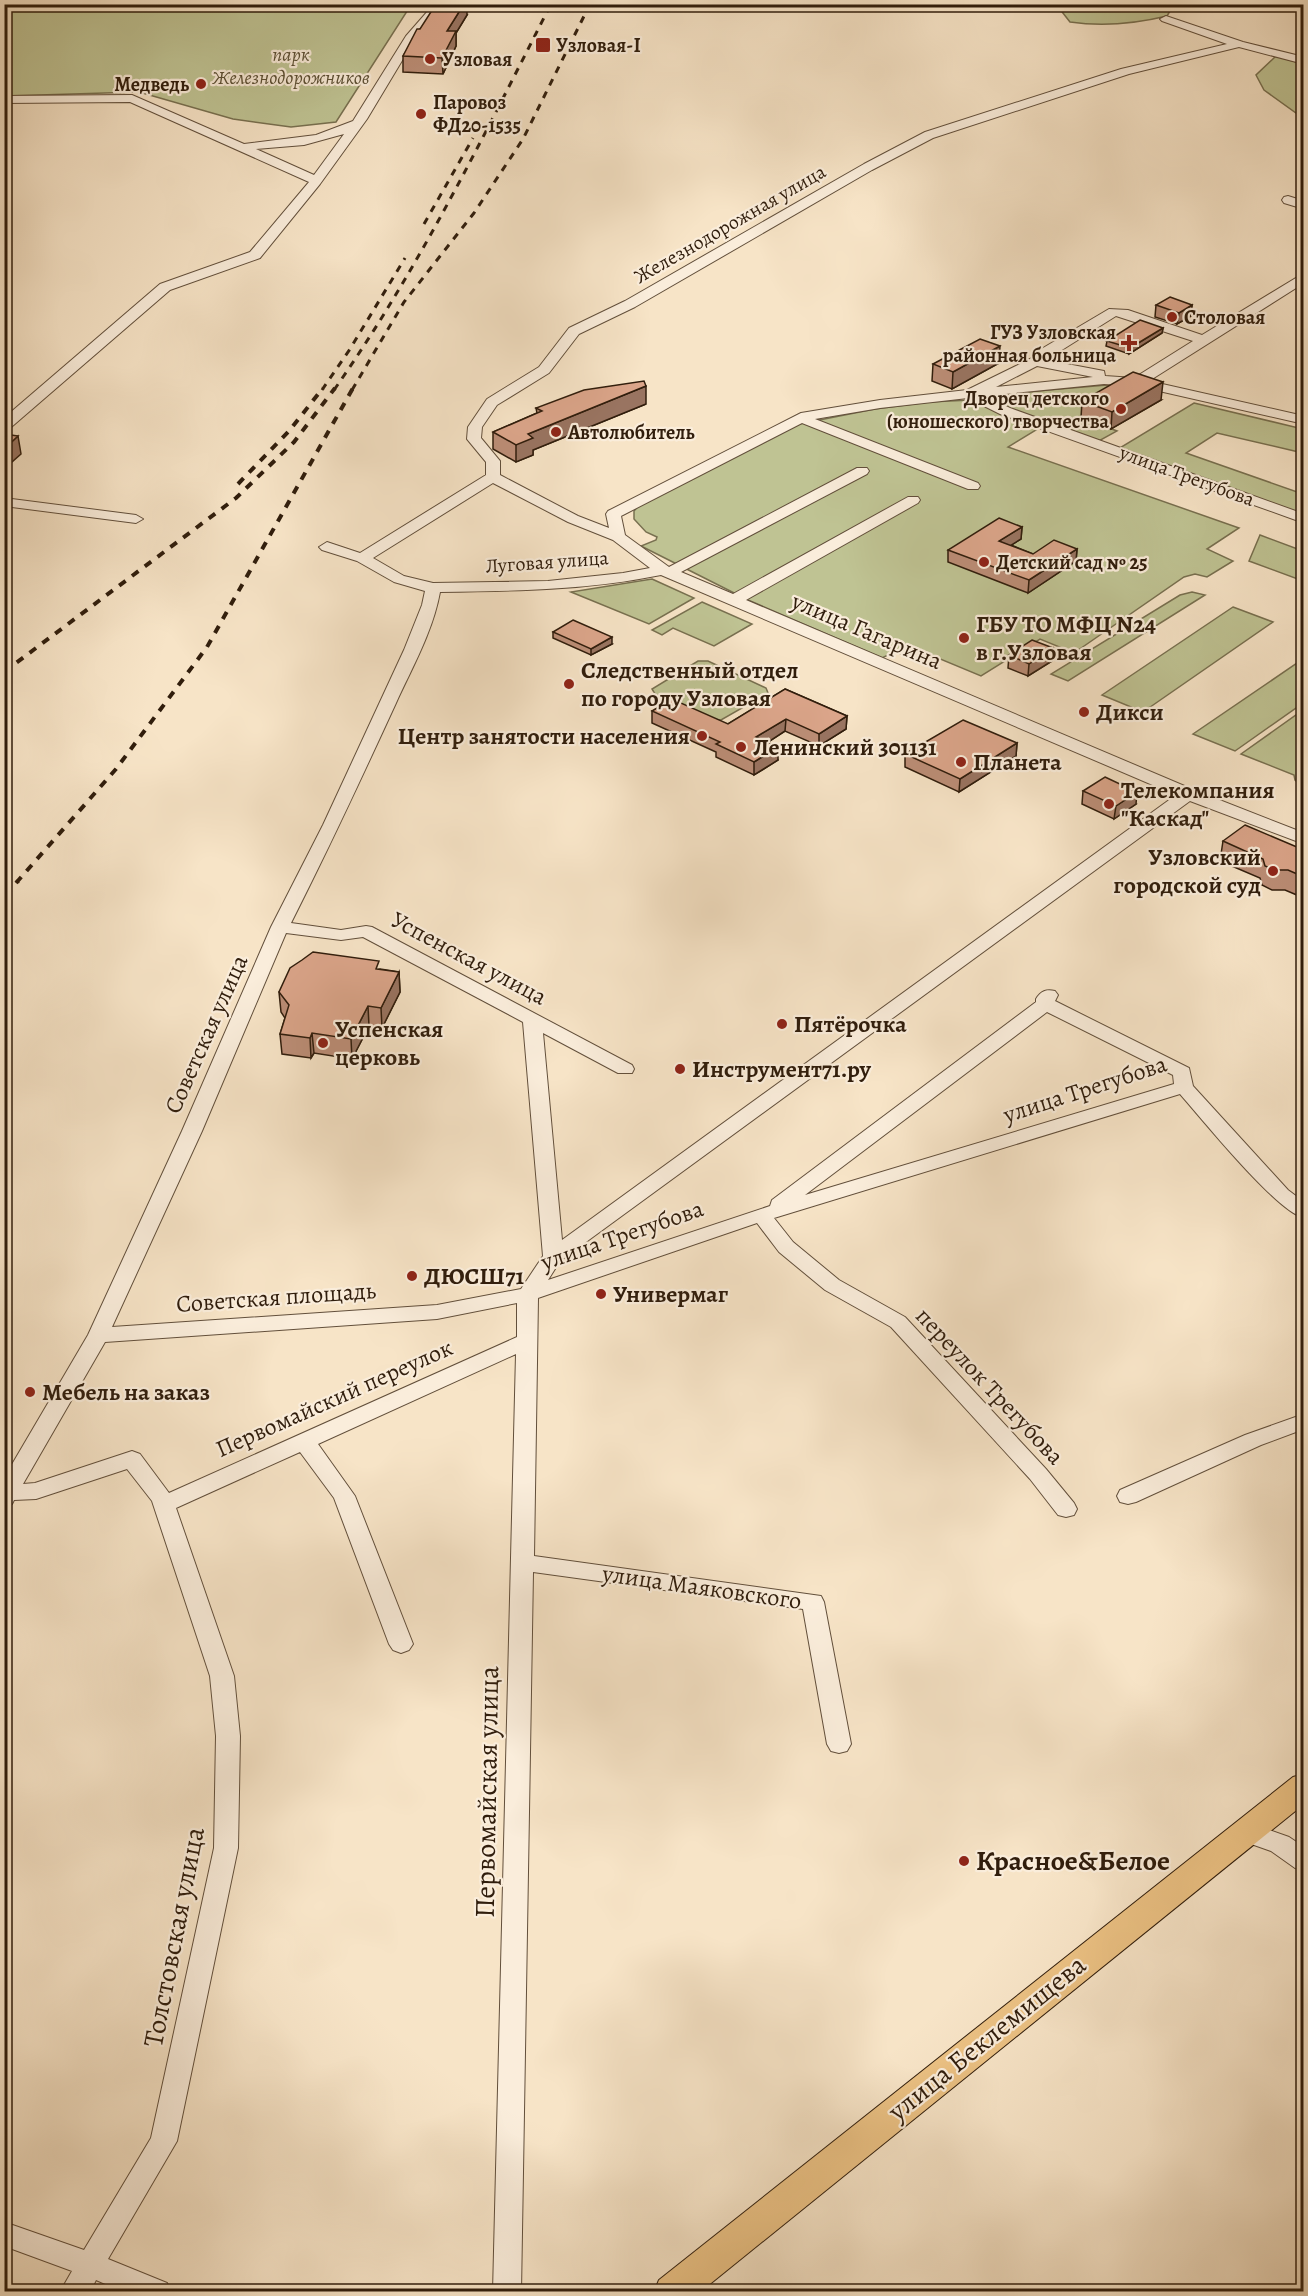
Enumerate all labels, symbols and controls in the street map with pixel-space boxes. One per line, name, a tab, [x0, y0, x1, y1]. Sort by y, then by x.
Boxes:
place label: Узловая-I	[556, 32, 641, 59]
marker: Узловая-I	[534, 36, 552, 54]
park label: парк Железнодорожников	[211, 41, 370, 91]
place label: Узловая	[442, 46, 512, 73]
marker: Узловая	[423, 52, 437, 66]
place label: Медведь	[114, 71, 189, 98]
marker: Медведь	[194, 77, 208, 91]
place label: Паровоз ФД20-1535	[433, 89, 521, 139]
marker: Паровоз ФД20-1535	[414, 107, 428, 121]
street label: Железнодорожная улица	[629, 158, 831, 290]
place label: Столовая	[1184, 304, 1265, 331]
marker: Столовая	[1165, 310, 1179, 324]
place label: ГУЗ Узловская районная больница	[943, 319, 1116, 369]
marker: ГУЗ Узловская районная больница	[1120, 334, 1138, 352]
place label: Дворец детского (юношеского) творчества	[887, 385, 1109, 435]
marker: Дворец детского (юношеского) творчества	[1114, 402, 1128, 416]
place label: Автолюбитель	[567, 419, 695, 446]
marker: Автолюбитель	[549, 425, 563, 439]
street label: улица Трегубова	[1115, 439, 1259, 513]
street label: Луговая улица	[485, 544, 610, 580]
place label: Детский сад № 25	[996, 549, 1148, 576]
marker: Детский сад № 25	[977, 555, 991, 569]
street label: улица Гагарина	[786, 585, 947, 677]
place label: ГБУ ТО МФЦ N24 в г.Узловая	[976, 608, 1156, 668]
marker: ГБУ ТО МФЦ N24 в г.Узловая	[957, 631, 971, 645]
place label: Следственный отдел по городу Узловая	[581, 654, 799, 714]
marker: Следственный отдел по городу Узловая	[562, 677, 576, 691]
place label: Дикси	[1096, 696, 1164, 728]
marker: Дикси	[1077, 705, 1091, 719]
place label: Центр занятости населения	[398, 720, 690, 752]
marker: Центр занятости населения	[695, 729, 709, 743]
place label: Ленинский 301131	[753, 731, 937, 763]
marker: Ленинский 301131	[734, 740, 748, 754]
place label: Планета	[973, 746, 1062, 778]
marker: Планета	[954, 755, 968, 769]
place label: Телекомпания "Каскад"	[1121, 774, 1275, 834]
marker: Телекомпания "Каскад"	[1102, 797, 1116, 811]
place label: Узловский городской суд	[1113, 841, 1261, 901]
marker: Узловский городской суд	[1266, 864, 1280, 878]
street label: Успенская улица	[386, 903, 552, 1013]
street label: Советская улица	[157, 949, 255, 1119]
place label: Пятёрочка	[794, 1008, 907, 1040]
place label: Успенская церковь	[335, 1013, 444, 1073]
marker: Пятёрочка	[775, 1017, 789, 1031]
marker: Успенская церковь	[316, 1036, 330, 1050]
street label: улица Трегубова	[998, 1048, 1171, 1131]
place label: Инструмент71.ру	[692, 1053, 871, 1085]
marker: Инструмент71.ру	[673, 1062, 687, 1076]
street label: улица Трегубова	[535, 1192, 708, 1278]
place label: ДЮСШ71	[424, 1260, 524, 1292]
marker: ДЮСШ71	[405, 1269, 419, 1283]
street label: Советская площадь	[175, 1274, 377, 1320]
place label: Универмаг	[613, 1278, 729, 1310]
marker: Универмаг	[594, 1287, 608, 1301]
street label: переулок Трегубова	[909, 1300, 1071, 1472]
street label: Первомайский переулок	[210, 1331, 458, 1465]
place label: Мебель на заказ	[42, 1376, 210, 1408]
marker: Мебель на заказ	[23, 1385, 37, 1399]
street label: улица Маяковского	[599, 1557, 804, 1617]
street label: Первомайская улица	[466, 1666, 508, 1918]
street label: Толстовская улица	[134, 1824, 214, 2050]
place label: Красное&Белое	[976, 1842, 1170, 1880]
marker: Красное&Белое	[957, 1854, 971, 1868]
street label: улица Беклемищева	[879, 1946, 1094, 2130]

